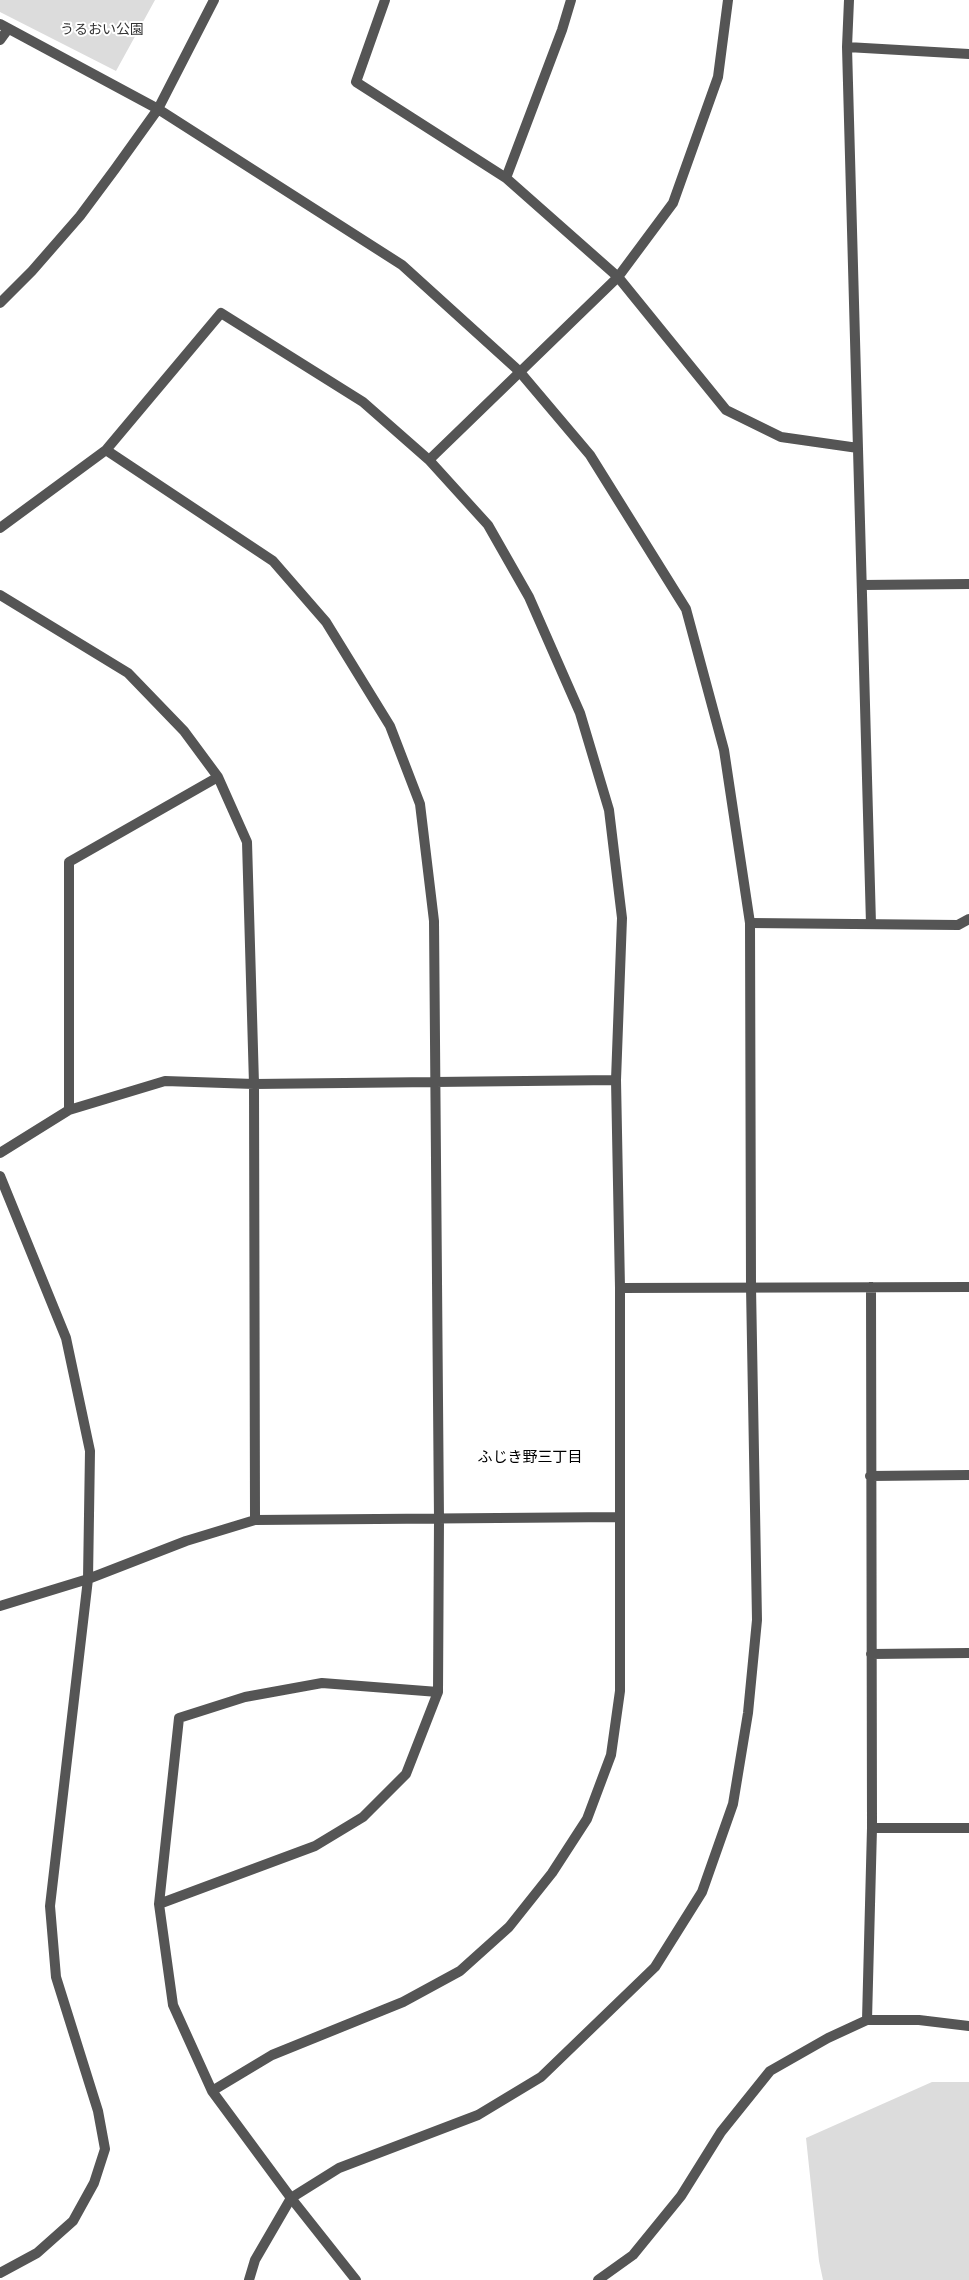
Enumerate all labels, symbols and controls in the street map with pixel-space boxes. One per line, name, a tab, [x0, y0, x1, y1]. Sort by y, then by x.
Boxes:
park label: うるおい公園	[60, 22, 144, 38]
district label: ふじき野三丁目	[478, 1449, 582, 1467]

